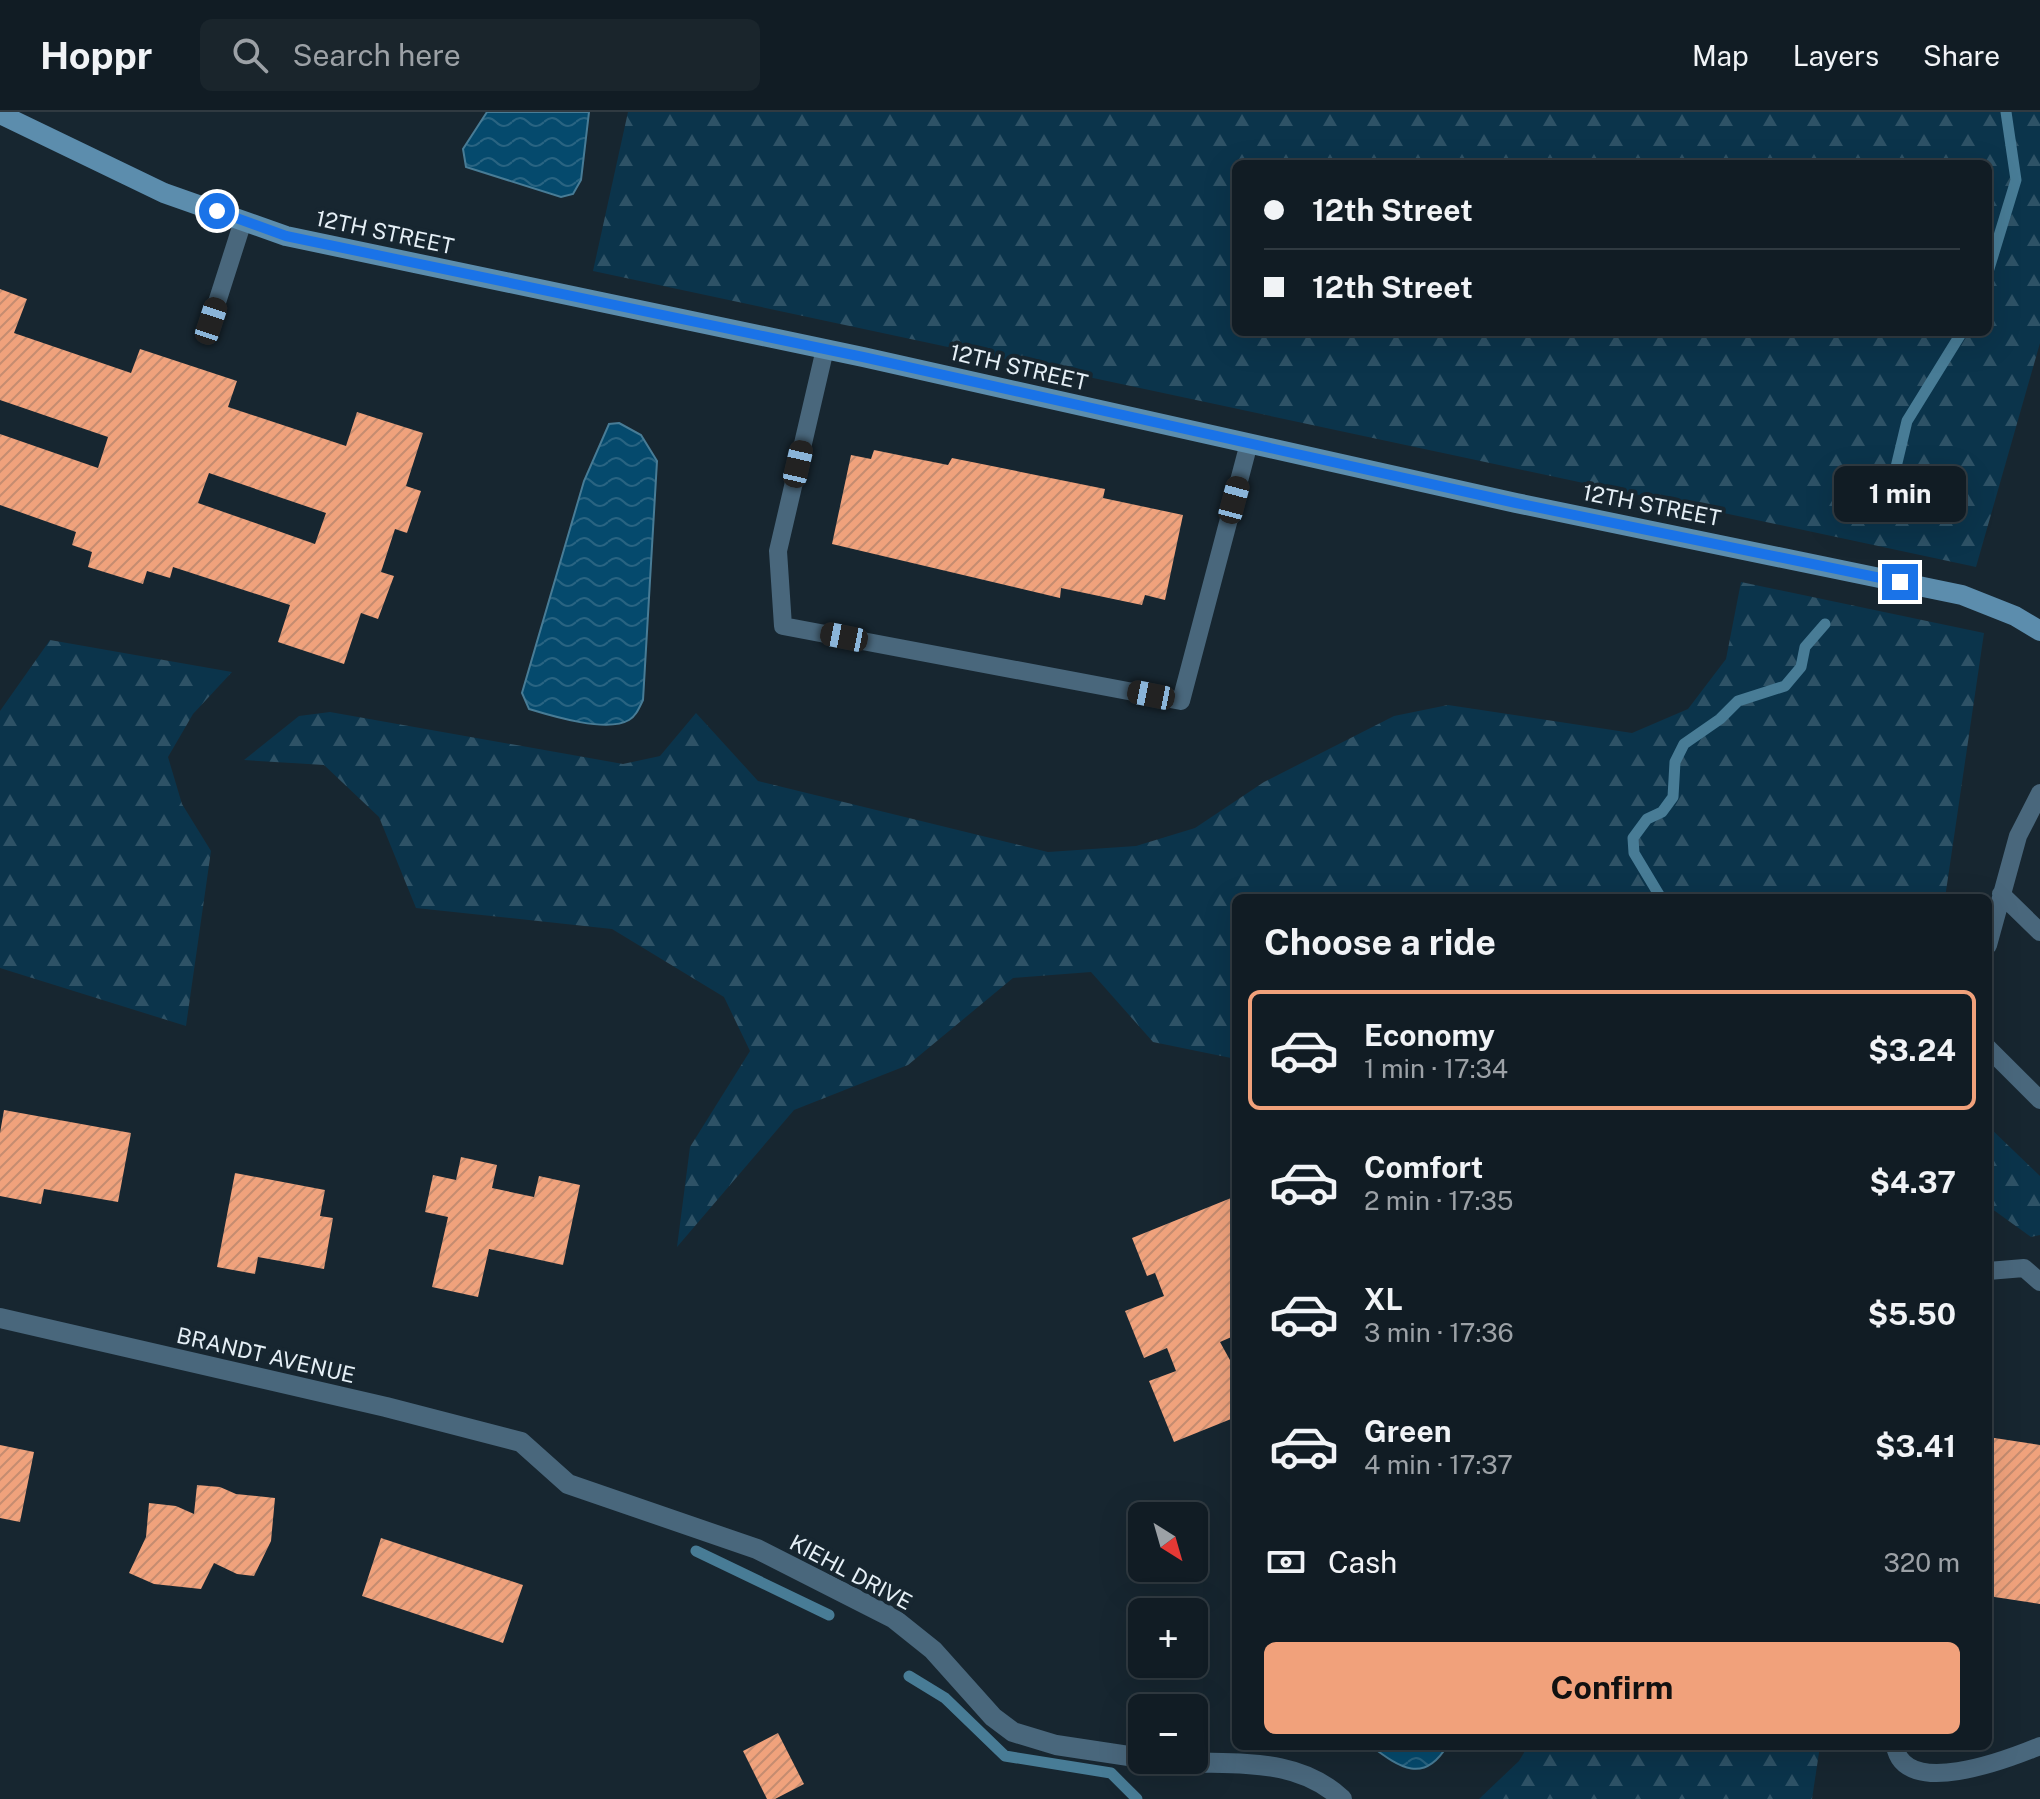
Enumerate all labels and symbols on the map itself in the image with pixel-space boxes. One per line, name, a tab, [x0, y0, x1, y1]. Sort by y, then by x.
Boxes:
route start	[199, 193, 235, 229]
street label: 12TH STREET	[314, 205, 456, 259]
car	[192, 294, 230, 348]
street label: 12TH STREET	[948, 339, 1090, 395]
car	[781, 438, 815, 490]
callout: 1 min	[1834, 466, 1966, 522]
car	[1216, 474, 1252, 526]
street label: 12TH STREET	[1581, 479, 1723, 531]
route end	[1882, 564, 1918, 600]
car	[818, 621, 870, 653]
car	[1125, 679, 1177, 711]
street label: BRANDT AVENUE	[174, 1322, 358, 1388]
north arrow	[1128, 1502, 1208, 1582]
street label: KIEHL DRIVE	[785, 1529, 917, 1615]

